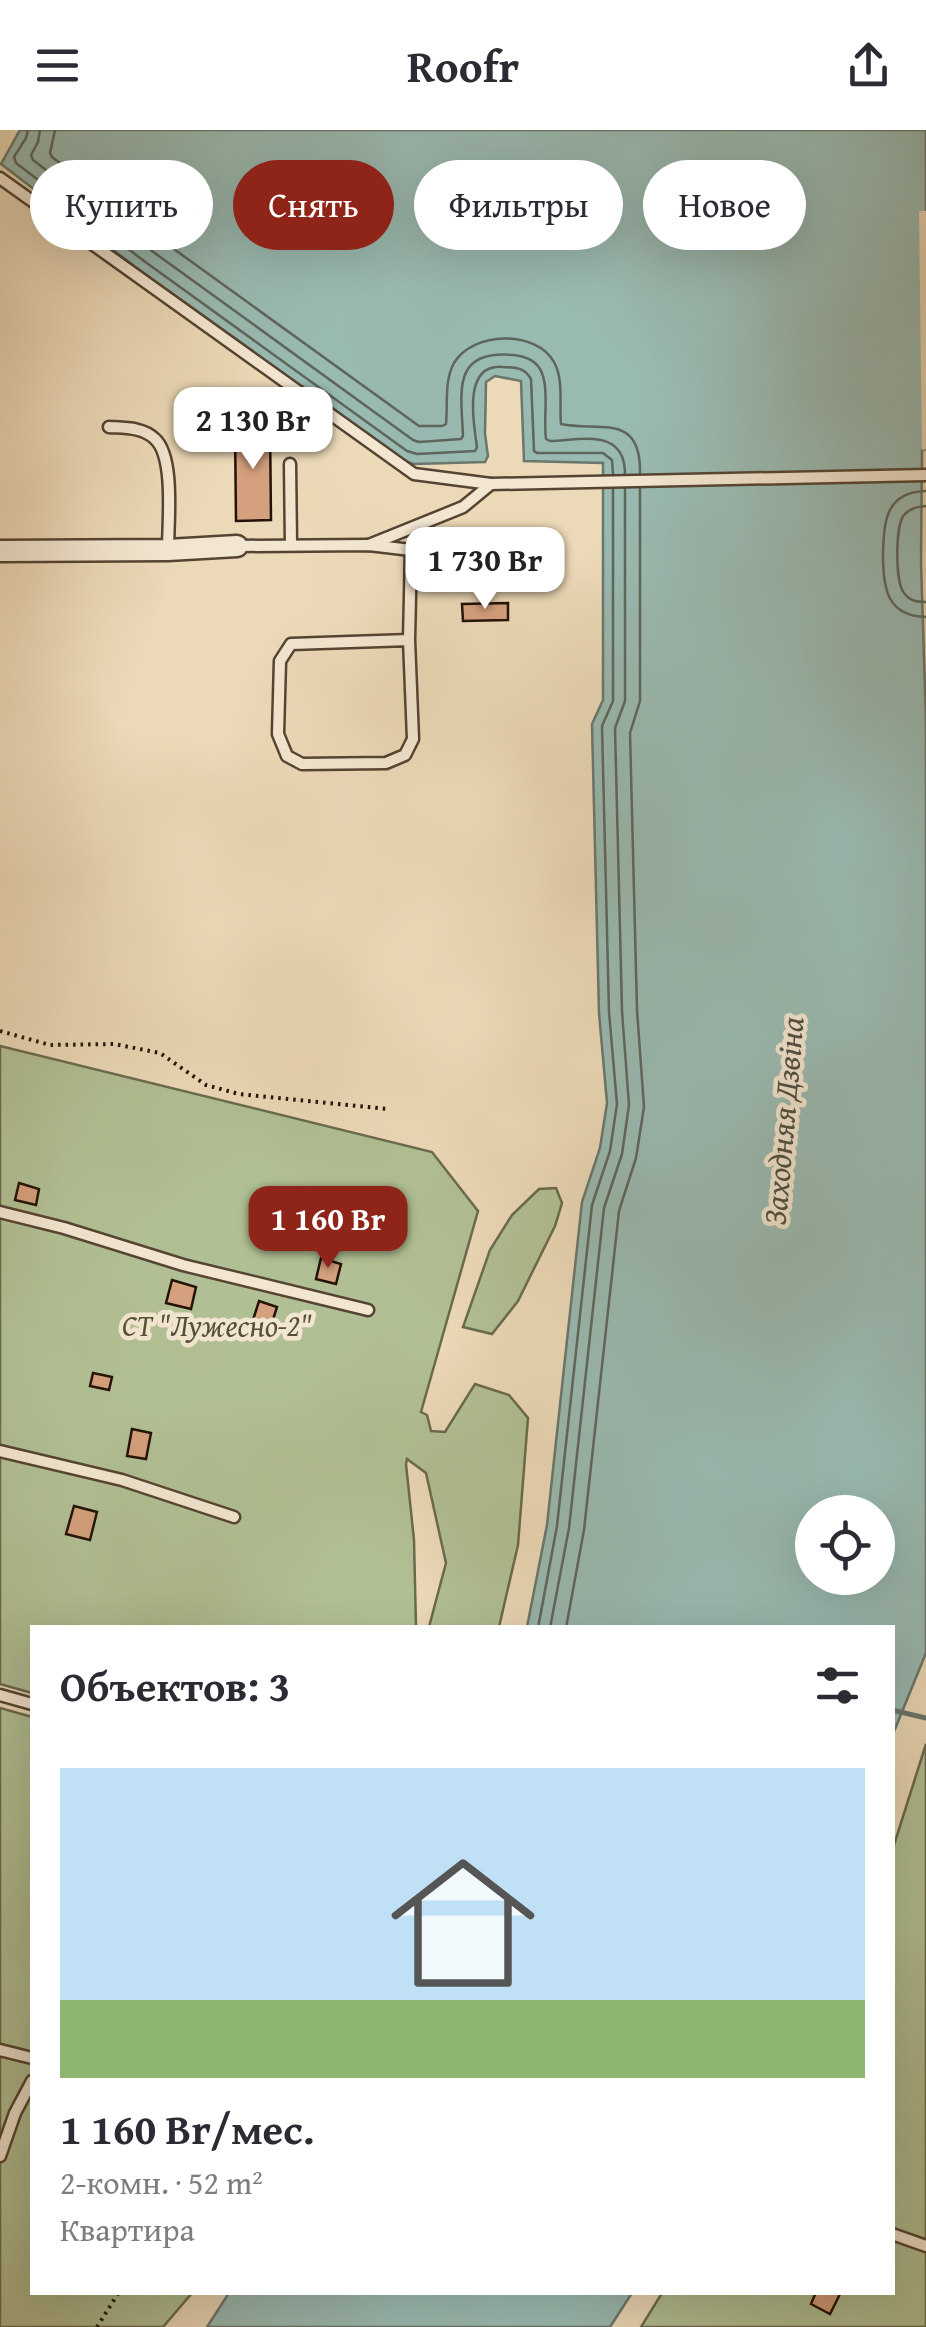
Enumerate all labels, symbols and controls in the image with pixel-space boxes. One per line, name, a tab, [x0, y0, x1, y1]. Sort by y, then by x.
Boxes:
text: Roofr	[407, 33, 519, 98]
icon: menu	[30, 38, 85, 93]
icon: share	[841, 38, 896, 93]
chip: Купить	[30, 160, 213, 250]
chip: Снять	[233, 160, 394, 250]
chip: Фильтры	[414, 160, 623, 250]
chip: Новое	[643, 160, 806, 250]
pin: 2 130 Br	[150, 387, 356, 472]
text: 2 130 Br	[196, 396, 310, 443]
pin: 1 730 Br	[382, 527, 588, 612]
text: 1 730 Br	[428, 536, 542, 583]
water label: Заходняя Дзвіна	[750, 1015, 816, 1227]
pin: 1 160 Br	[225, 1186, 431, 1271]
text: 1 160 Br	[271, 1195, 385, 1242]
park label: СТ "Лужесно-2"	[122, 1303, 312, 1347]
map controls	[795, 1495, 895, 1595]
button: locate	[795, 1495, 895, 1595]
text: Объектов: 3	[60, 1655, 290, 1716]
icon: filters	[810, 1658, 865, 1713]
icon: home	[373, 1833, 553, 2013]
text: 1 160 Br/мес.	[60, 2098, 314, 2159]
text: 2-комн. · 52 m²	[60, 2159, 263, 2206]
text: Квартира	[60, 2206, 195, 2253]

